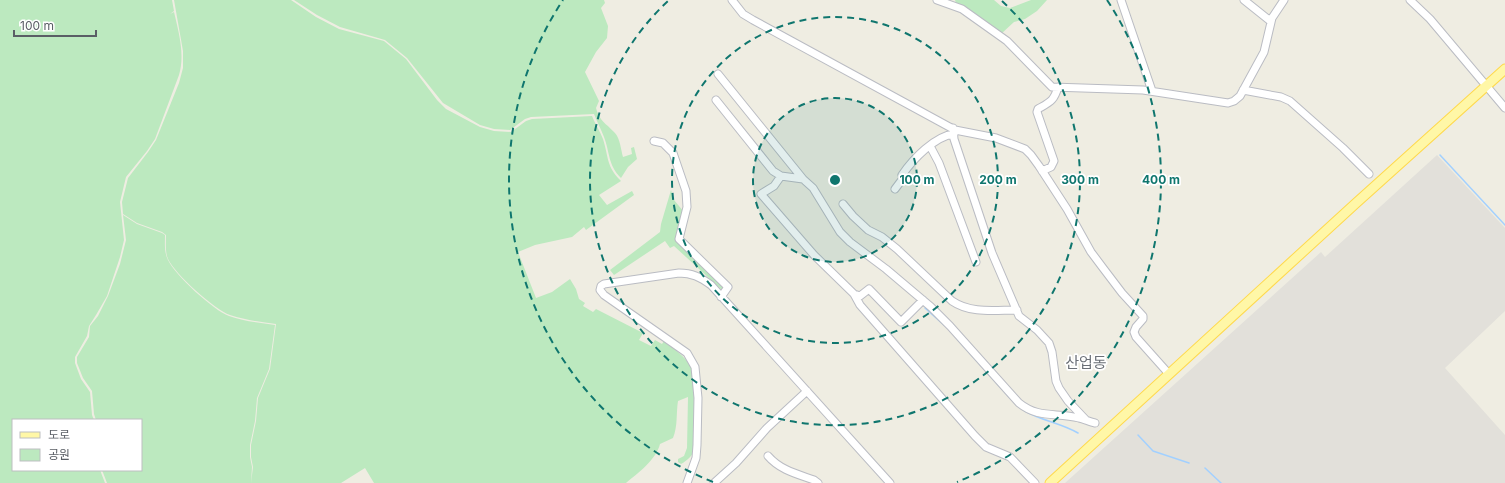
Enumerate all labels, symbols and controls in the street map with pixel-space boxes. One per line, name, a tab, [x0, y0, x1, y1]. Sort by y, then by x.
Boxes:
scale bar	[14, 12, 96, 38]
text: 100 m	[20, 18, 54, 33]
text: 100 m	[899, 172, 935, 187]
text: 200 m	[979, 172, 1017, 187]
text: 300 m	[1061, 172, 1099, 187]
text: 400 m	[1142, 172, 1180, 187]
centre of rings	[828, 173, 842, 187]
district label: 산업동	[1065, 353, 1107, 372]
legend	[12, 419, 142, 471]
text: 도로	[48, 427, 70, 442]
text: 공원	[48, 447, 70, 462]

